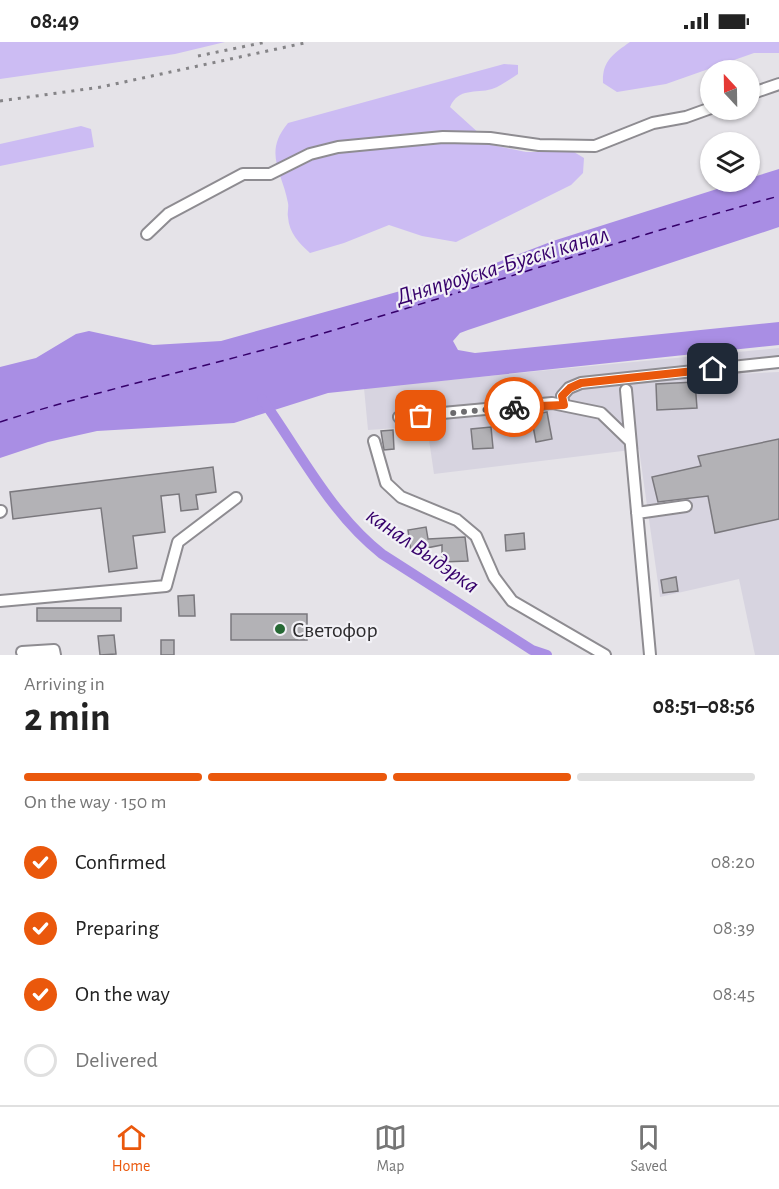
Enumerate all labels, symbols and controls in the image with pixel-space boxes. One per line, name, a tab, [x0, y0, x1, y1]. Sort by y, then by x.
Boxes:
text: 08:49	[30, 10, 79, 32]
north arrow	[700, 60, 760, 120]
map controls	[700, 60, 760, 192]
button: layers	[700, 132, 760, 192]
water label: Дняпроўска-Бугскі канал	[392, 222, 612, 310]
pin	[687, 343, 738, 394]
icon: home	[696, 352, 729, 385]
courier	[484, 377, 544, 437]
pin	[395, 390, 446, 441]
icon: bike	[498, 391, 531, 424]
icon: bag	[404, 399, 437, 432]
water label: канал Выдэрка	[362, 503, 483, 598]
place label: Светофор	[292, 619, 378, 641]
marker: Светофор	[273, 622, 287, 636]
text: Arriving in	[24, 674, 105, 694]
text: 08:51–08:56	[653, 695, 755, 717]
text: 2 min	[24, 699, 111, 738]
text: On the way · 150 m	[24, 792, 167, 812]
icon: check	[24, 846, 57, 879]
text: Confirmed	[75, 851, 166, 873]
text: 08:20	[711, 852, 755, 872]
icon: check	[24, 912, 57, 945]
text: Preparing	[75, 917, 159, 939]
text: 08:39	[713, 918, 755, 938]
icon: check	[24, 978, 57, 1011]
text: On the way	[75, 983, 170, 1005]
text: 08:45	[712, 984, 755, 1004]
text: Delivered	[75, 1049, 158, 1071]
tab: Home	[112, 1121, 150, 1176]
tab: Map	[374, 1121, 407, 1176]
tab: Saved	[631, 1121, 667, 1176]

